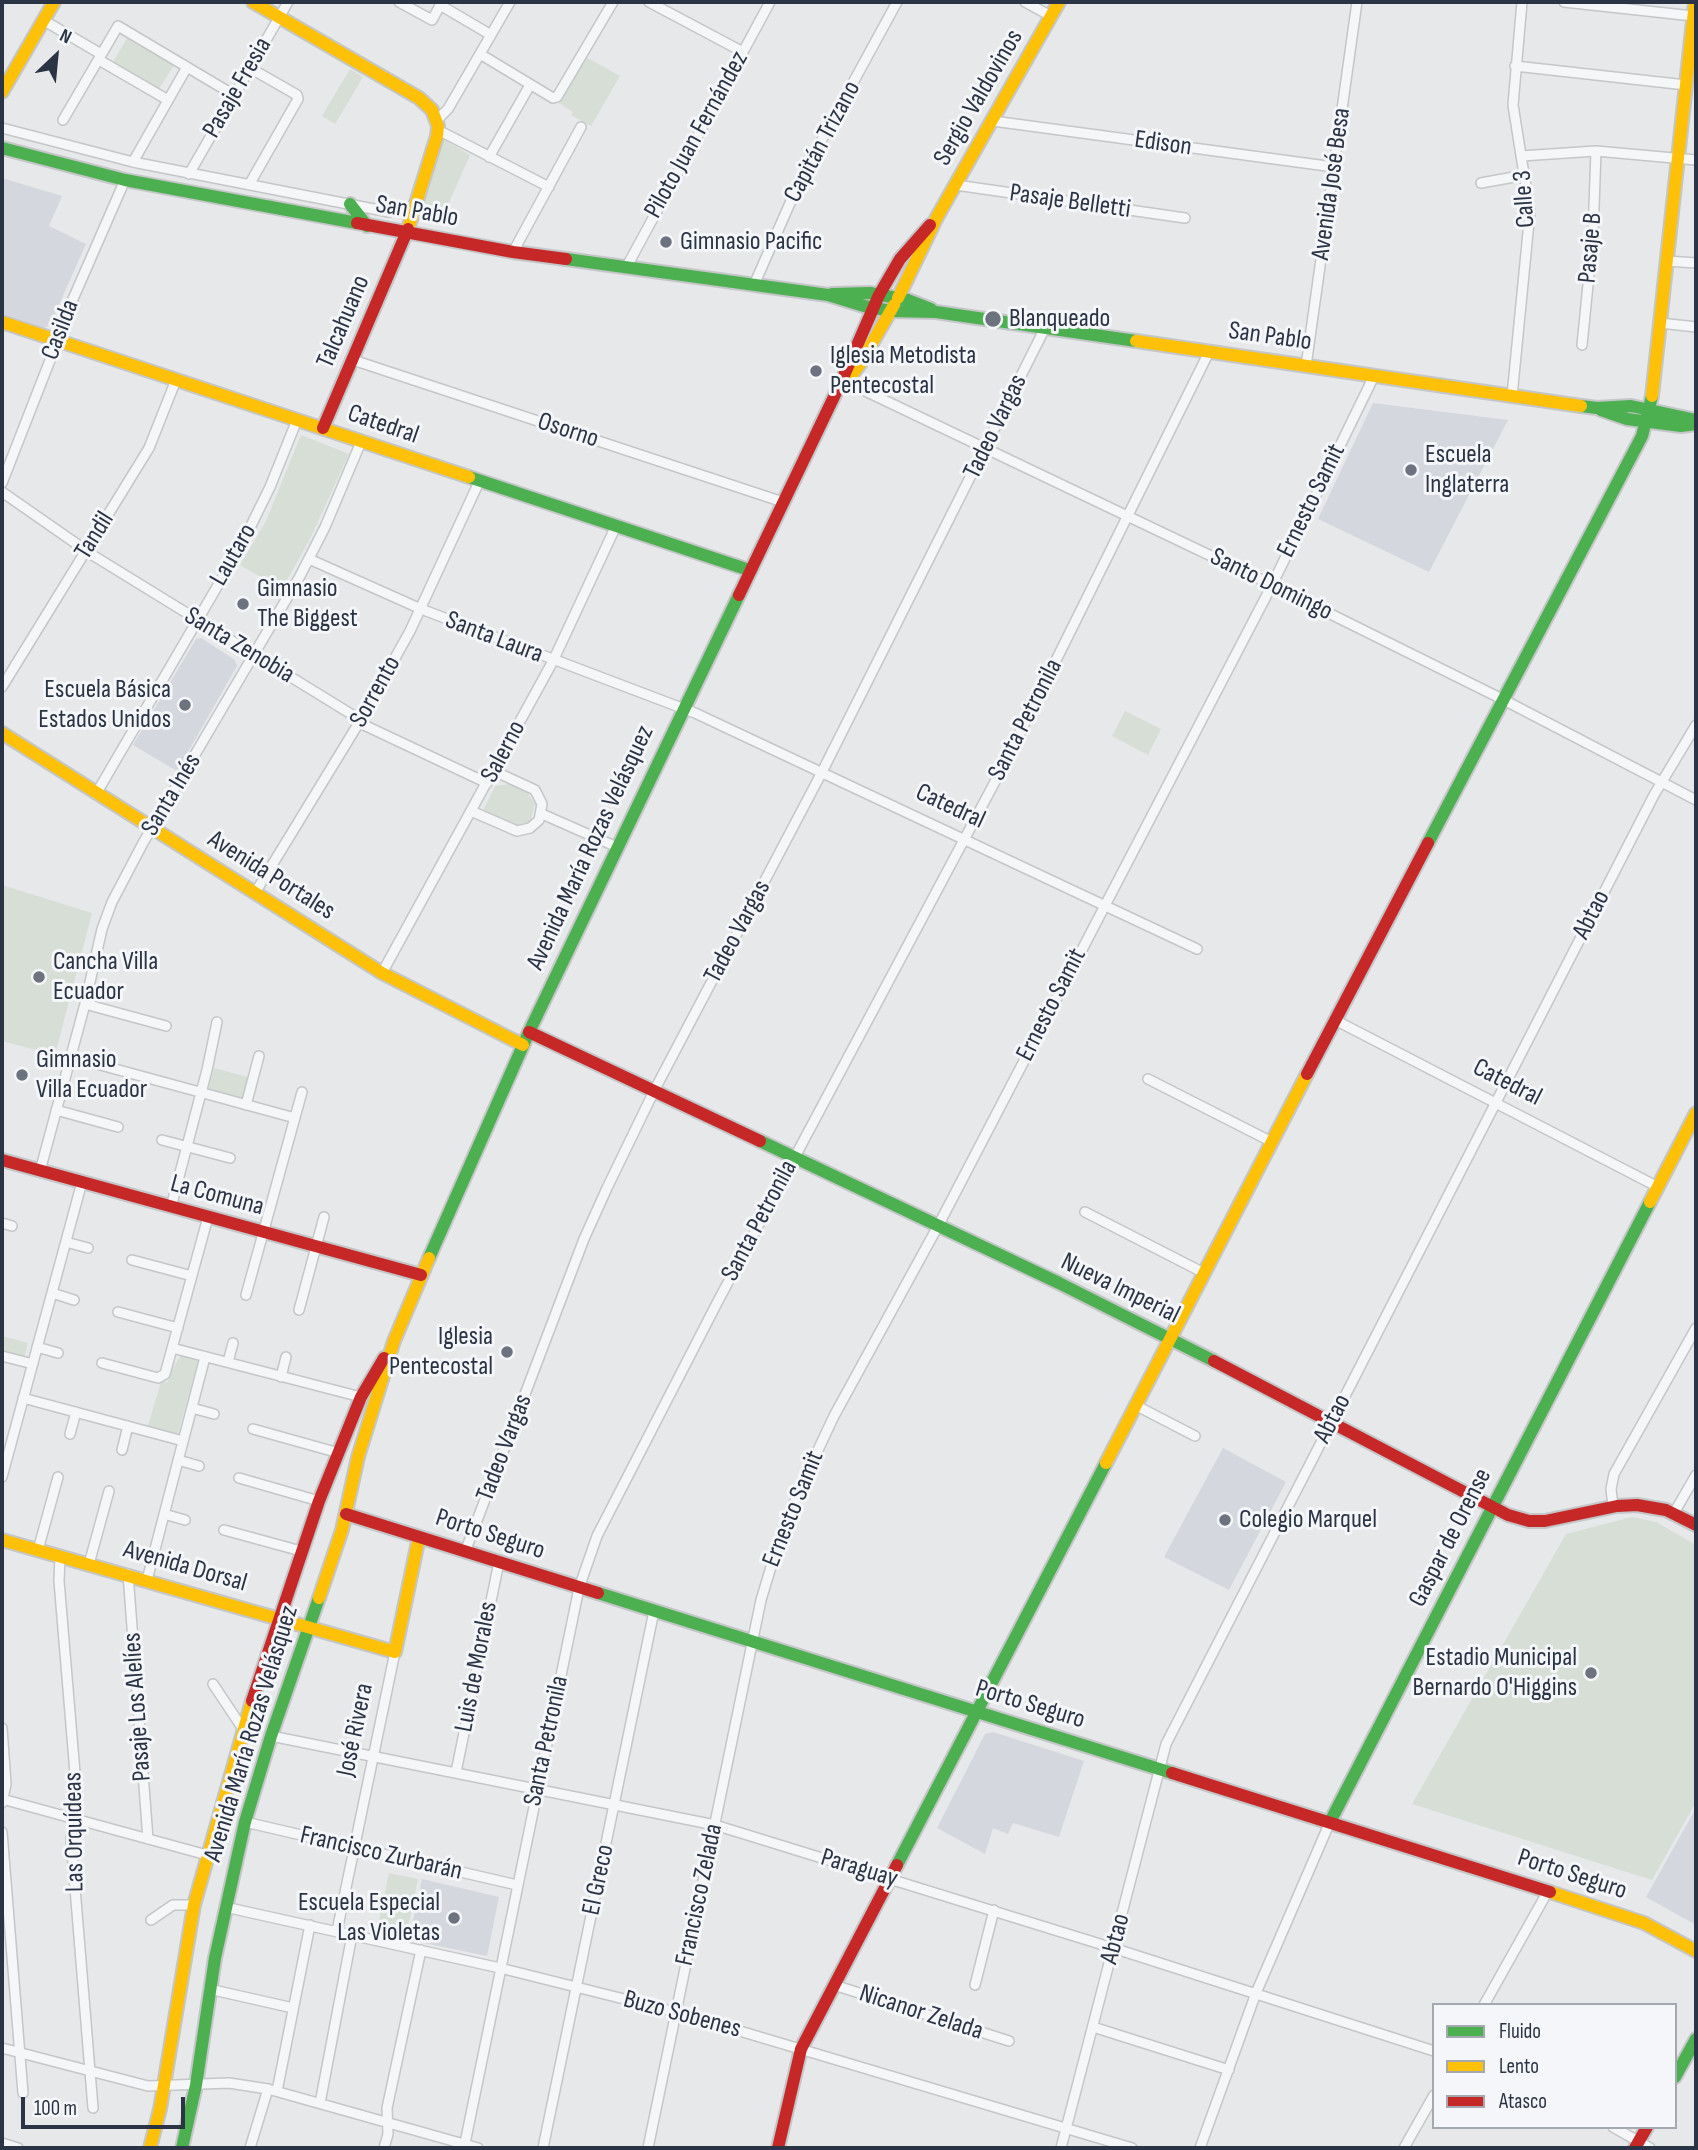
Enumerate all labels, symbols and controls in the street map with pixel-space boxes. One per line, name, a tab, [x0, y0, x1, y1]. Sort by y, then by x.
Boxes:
north arrow	[21, 21, 91, 91]
text: N	[56, 24, 75, 49]
street label: Sergio Valdovinos	[928, 24, 1030, 172]
street label: Pasaje Fresia	[197, 32, 279, 144]
street label: Piloto Juan Fernández	[638, 46, 756, 224]
street label: Capitán Trizano	[778, 76, 868, 208]
street label: Avenida José Besa	[1306, 106, 1358, 262]
street label: Edison	[1132, 125, 1194, 163]
street label: Calle 3	[1507, 169, 1543, 229]
street label: Pasaje Belletti	[1007, 178, 1133, 226]
street label: San Pablo	[373, 189, 461, 235]
street label: Pasaje B	[1572, 211, 1610, 285]
place label: Gimnasio Pacific	[680, 226, 822, 258]
marker: Gimnasio Pacific	[658, 234, 674, 250]
street label: Talcahuano	[311, 271, 377, 373]
street label: Casilda	[35, 295, 87, 365]
place label: Blanqueado	[1009, 303, 1110, 335]
marker: Blanqueado	[983, 309, 1003, 329]
street label: San Pablo	[1227, 316, 1313, 358]
place label: Iglesia Metodista Pentecostal	[830, 340, 976, 402]
marker: Iglesia Metodista Pentecostal	[808, 363, 824, 379]
street label: Tadeo Vargas	[957, 370, 1035, 484]
street label: Catedral	[343, 398, 423, 452]
street label: Osorno	[534, 407, 602, 455]
street label: Ernesto Samit	[1271, 439, 1353, 563]
place label: Escuela Inglaterra	[1425, 439, 1509, 500]
marker: Escuela Inglaterra	[1403, 462, 1419, 478]
street label: Tandil	[68, 506, 122, 566]
street label: Lautaro	[204, 519, 264, 591]
street label: Santo Domingo	[1205, 542, 1337, 628]
place label: Gimnasio The Biggest	[257, 573, 358, 634]
marker: Gimnasio The Biggest	[235, 596, 251, 612]
street label: Santa Zenobia	[178, 601, 300, 691]
street label: Santa Laura	[441, 605, 547, 671]
street label: Sorrento	[344, 651, 408, 733]
street label: Santa Petronila	[982, 654, 1070, 786]
place label: Escuela Básica Estados Unidos	[38, 674, 171, 736]
marker: Escuela Básica Estados Unidos	[177, 697, 193, 713]
street label: Salerno	[475, 716, 533, 788]
street label: Avenida María Rozas Velásquez	[521, 721, 661, 975]
street label: Santa Inés	[135, 748, 209, 842]
street label: Catedral	[910, 777, 990, 837]
street label: Avenida Portales	[202, 825, 340, 927]
street label: Tadeo Vargas	[698, 875, 778, 989]
street label: Abtao	[1567, 885, 1617, 945]
street label: Ernesto Samit	[1010, 943, 1094, 1067]
place label: Cancha Villa Ecuador	[53, 946, 158, 1007]
marker: Cancha Villa Ecuador	[31, 969, 47, 985]
place label: Gimnasio Villa Ecuador	[36, 1044, 147, 1106]
street label: Catedral	[1467, 1053, 1547, 1113]
marker: Gimnasio Villa Ecuador	[14, 1067, 30, 1083]
street label: Santa Petronila	[715, 1155, 805, 1287]
street label: La Comuna	[167, 1169, 267, 1223]
street label: Nueva Imperial	[1055, 1247, 1185, 1331]
place label: Iglesia Pentecostal	[389, 1321, 493, 1382]
marker: Iglesia Pentecostal	[499, 1344, 515, 1360]
street label: Abtao	[1308, 1389, 1358, 1449]
street label: Tadeo Vargas	[470, 1390, 540, 1506]
street label: Ernesto Samit	[757, 1446, 831, 1572]
street label: Gaspar de Orense	[1403, 1464, 1499, 1612]
street label: Porto Seguro	[432, 1503, 548, 1567]
place label: Colegio Marquel	[1239, 1504, 1377, 1536]
marker: Colegio Marquel	[1217, 1512, 1233, 1528]
street label: Avenida Dorsal	[120, 1535, 250, 1599]
street label: Luis de Morales	[449, 1599, 505, 1735]
street label: Avenida María Rozas Velásquez	[198, 1602, 306, 1866]
street label: Pasaje Los Alelíes	[117, 1632, 159, 1782]
place label: Estadio Municipal Bernardo O'Higgins	[1413, 1642, 1577, 1704]
marker: Estadio Municipal Bernardo O'Higgins	[1583, 1665, 1599, 1681]
street label: Santa Petronila	[518, 1673, 576, 1809]
street label: Porto Seguro	[971, 1674, 1089, 1736]
street label: José Rivera	[331, 1681, 381, 1779]
street label: Las Orquídeas	[58, 1772, 92, 1892]
street label: Francisco Zurbarán	[297, 1820, 465, 1888]
street label: Francisco Zelada	[670, 1821, 730, 1969]
street label: El Greco	[576, 1842, 622, 1918]
street label: Paraguay	[817, 1843, 901, 1895]
street label: Porto Seguro	[1514, 1843, 1630, 1907]
place label: Escuela Especial Las Violetas	[298, 1887, 440, 1948]
marker: Escuela Especial Las Violetas	[446, 1910, 462, 1926]
street label: Abtao	[1094, 1910, 1138, 1968]
street label: Nicanor Zelada	[855, 1978, 987, 2048]
street label: Buzo Sobenes	[620, 1984, 744, 2046]
legend	[1432, 2003, 1677, 2129]
text: Fluido	[1499, 2019, 1541, 2044]
text: Lento	[1499, 2054, 1539, 2079]
scale bar	[24, 2084, 189, 2128]
text: Atasco	[1499, 2089, 1547, 2114]
text: 100 m	[34, 2096, 77, 2121]

